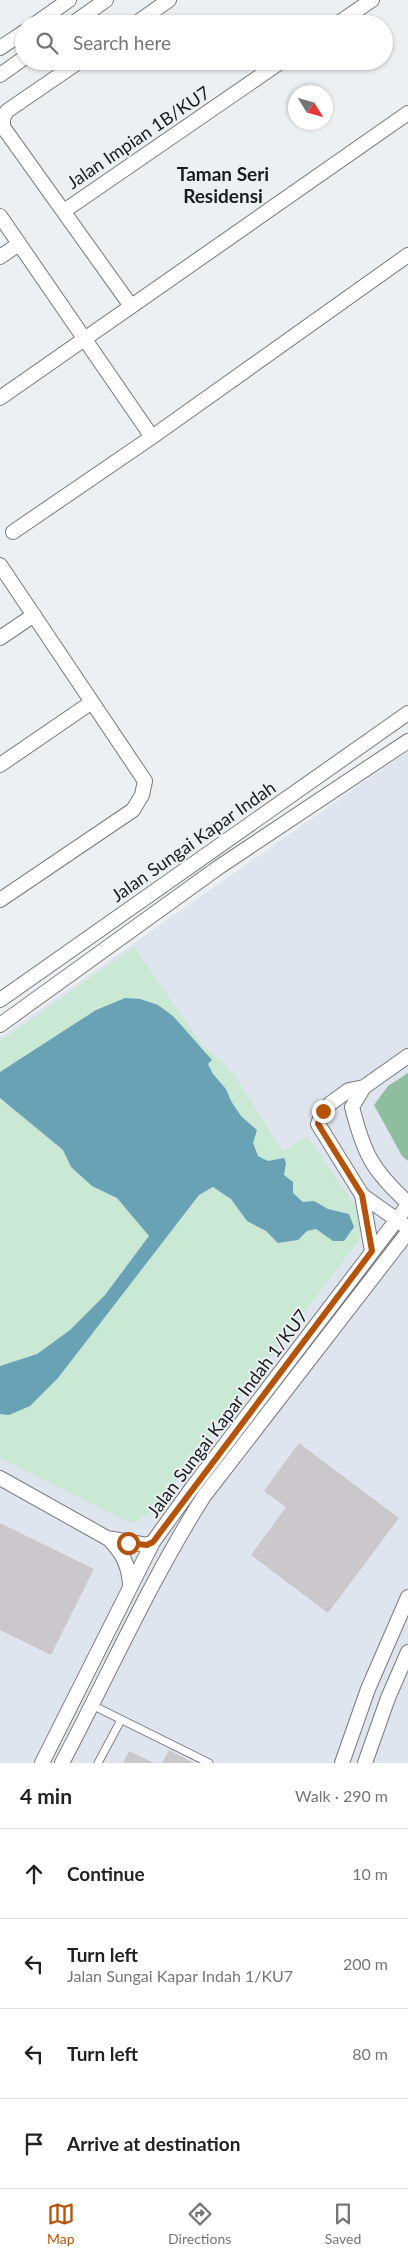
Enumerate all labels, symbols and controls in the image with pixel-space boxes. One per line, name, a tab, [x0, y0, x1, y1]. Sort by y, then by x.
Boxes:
search box	[15, 15, 393, 70]
icon: search	[33, 29, 61, 57]
text: Search here	[73, 31, 171, 54]
street label: Jalan Impian 1B/KU7	[62, 81, 214, 193]
north arrow	[288, 85, 333, 130]
district label: Taman Seri Residensi	[177, 162, 269, 207]
street label: Jalan Sungai Kapar Indah	[107, 776, 279, 906]
route end	[312, 1100, 335, 1123]
street label: Jalan Sungai Kapar Indah 1/KU7	[142, 1305, 312, 1521]
route start	[117, 1532, 140, 1555]
text: 4 min	[20, 1783, 72, 1808]
text: Walk · 290 m	[295, 1786, 388, 1805]
icon: ahead	[20, 1860, 48, 1888]
text: Continue	[67, 1862, 145, 1885]
text: 10 m	[352, 1864, 388, 1883]
text: Turn left	[67, 1943, 138, 1966]
icon: left	[20, 1950, 48, 1978]
text: 200 m	[343, 1954, 388, 1973]
text: Jalan Sungai Kapar Indah 1/KU7	[67, 1966, 293, 1985]
icon: left	[20, 2040, 48, 2068]
text: Turn left	[67, 2042, 138, 2065]
text: 80 m	[352, 2044, 388, 2063]
icon: arrive	[20, 2130, 48, 2158]
text: Arrive at destination	[67, 2132, 240, 2155]
tab: Map	[47, 2200, 75, 2247]
tab: Directions	[168, 2200, 231, 2247]
tab: Saved	[325, 2200, 361, 2247]

